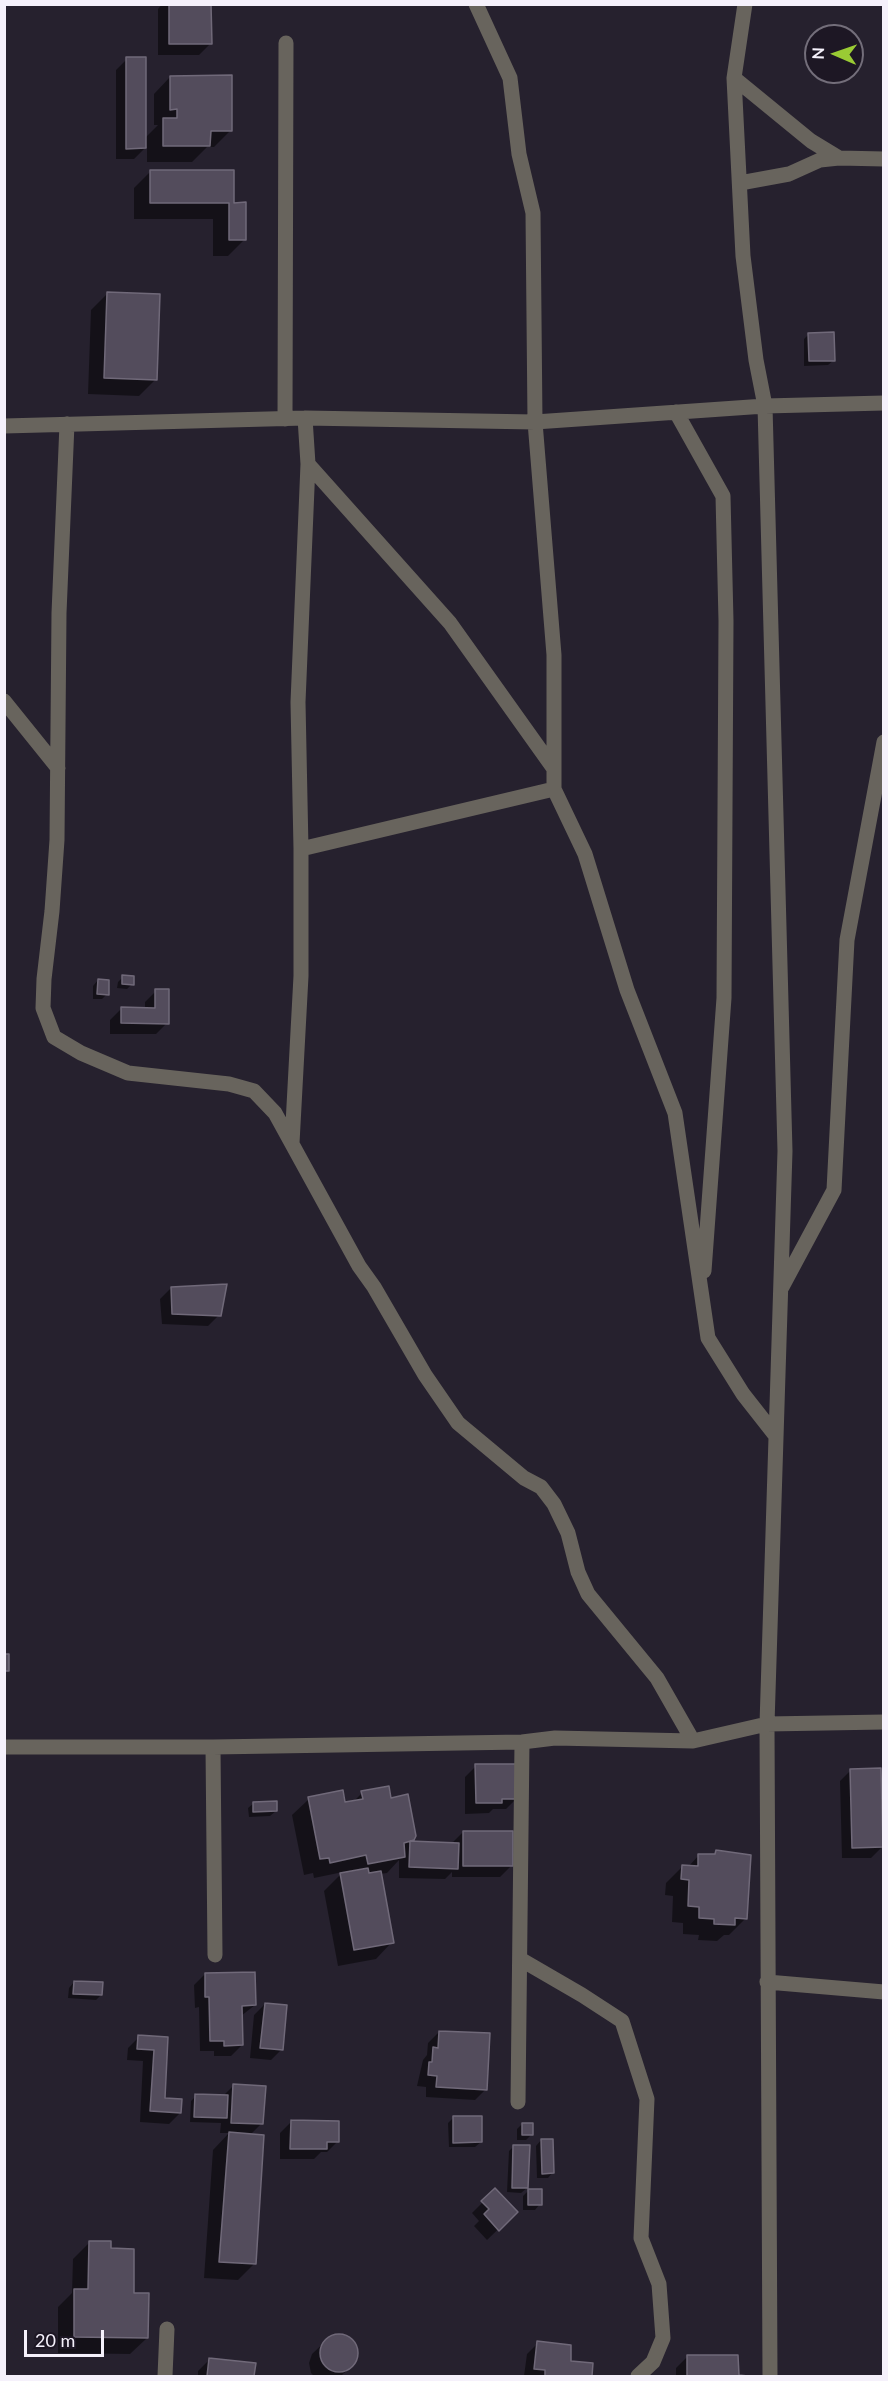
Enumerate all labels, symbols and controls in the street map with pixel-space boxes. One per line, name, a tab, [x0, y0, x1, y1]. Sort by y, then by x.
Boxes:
north arrow	[804, 24, 864, 84]
text: N	[808, 47, 827, 60]
scale bar	[27, 2318, 106, 2356]
text: 20 m	[35, 2329, 75, 2351]

